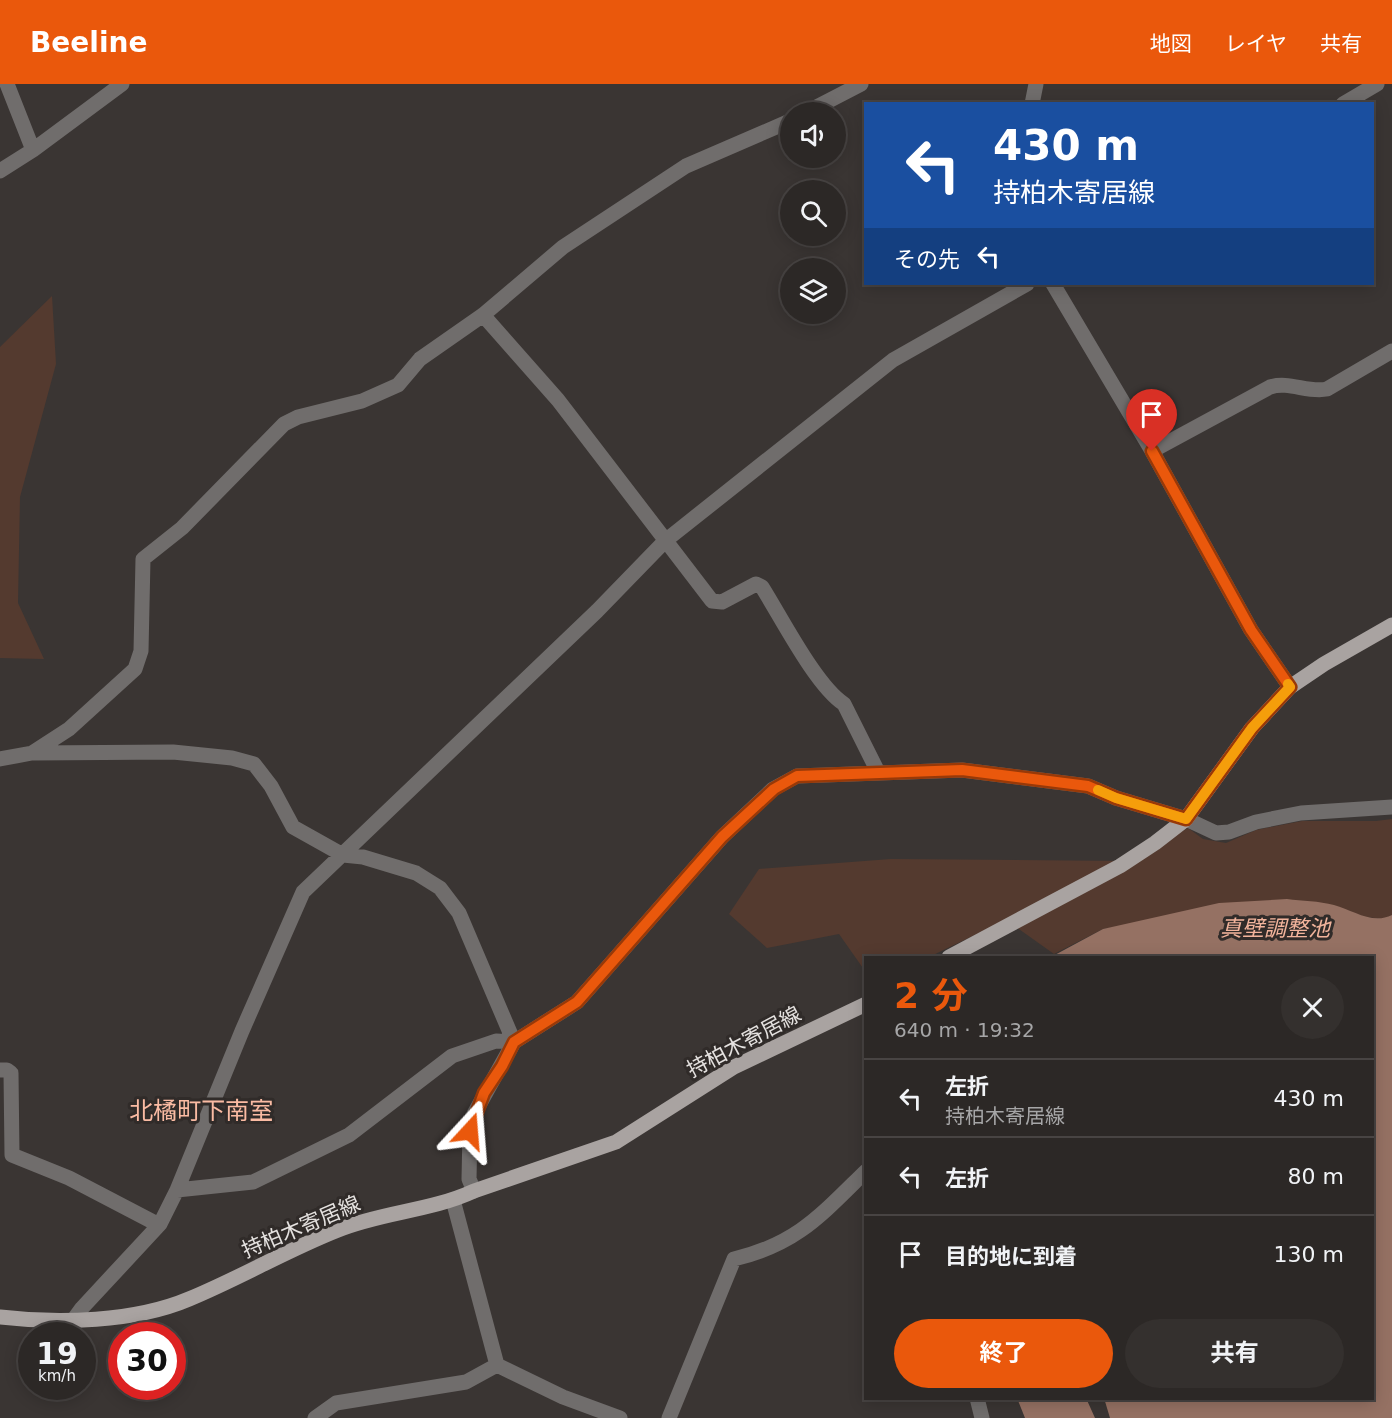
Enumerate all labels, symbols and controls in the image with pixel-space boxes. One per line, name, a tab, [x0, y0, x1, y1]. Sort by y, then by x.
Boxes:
text: Beeline	[30, 26, 147, 59]
text: 地図	[1150, 32, 1192, 56]
text: レイヤ	[1225, 32, 1287, 56]
text: 共有	[1320, 32, 1362, 56]
map controls	[780, 102, 846, 324]
button: sound	[780, 102, 846, 168]
text: 430 m	[993, 121, 1139, 170]
icon: left	[894, 126, 972, 204]
text: 持柏木寄居線	[993, 177, 1155, 208]
button: search	[780, 180, 846, 246]
icon: left	[972, 240, 1005, 273]
text: その先	[894, 247, 960, 272]
button: layers	[780, 258, 846, 324]
pin	[1126, 389, 1177, 451]
icon: arrive	[1135, 398, 1168, 431]
water label: 真壁調整池	[1220, 916, 1332, 941]
text: 2 分	[894, 975, 968, 1016]
button: close	[1281, 976, 1344, 1039]
street label: 持柏木寄居線	[683, 1002, 805, 1082]
text: 640 m · 19:32	[894, 1018, 1035, 1042]
text: 左折	[945, 1074, 989, 1099]
icon: left	[894, 1082, 927, 1115]
text: 430 m	[1274, 1086, 1344, 1111]
district label: 北橘町下南室	[129, 1097, 273, 1125]
position arrow	[438, 1099, 502, 1163]
text: 持柏木寄居線	[945, 1104, 1065, 1128]
icon: left	[894, 1160, 927, 1193]
text: 80 m	[1288, 1164, 1344, 1189]
text: 左折	[945, 1166, 989, 1191]
street label: 持柏木寄居線	[238, 1191, 364, 1263]
icon: arrive	[894, 1238, 927, 1271]
text: 130 m	[1274, 1242, 1344, 1267]
text: 目的地に到着	[945, 1244, 1077, 1269]
button: 終了	[894, 1319, 1113, 1388]
button: 共有	[1125, 1319, 1344, 1388]
speed limit sign: 30	[108, 1322, 186, 1400]
text: 19	[36, 1336, 78, 1371]
text: km/h	[38, 1367, 76, 1385]

